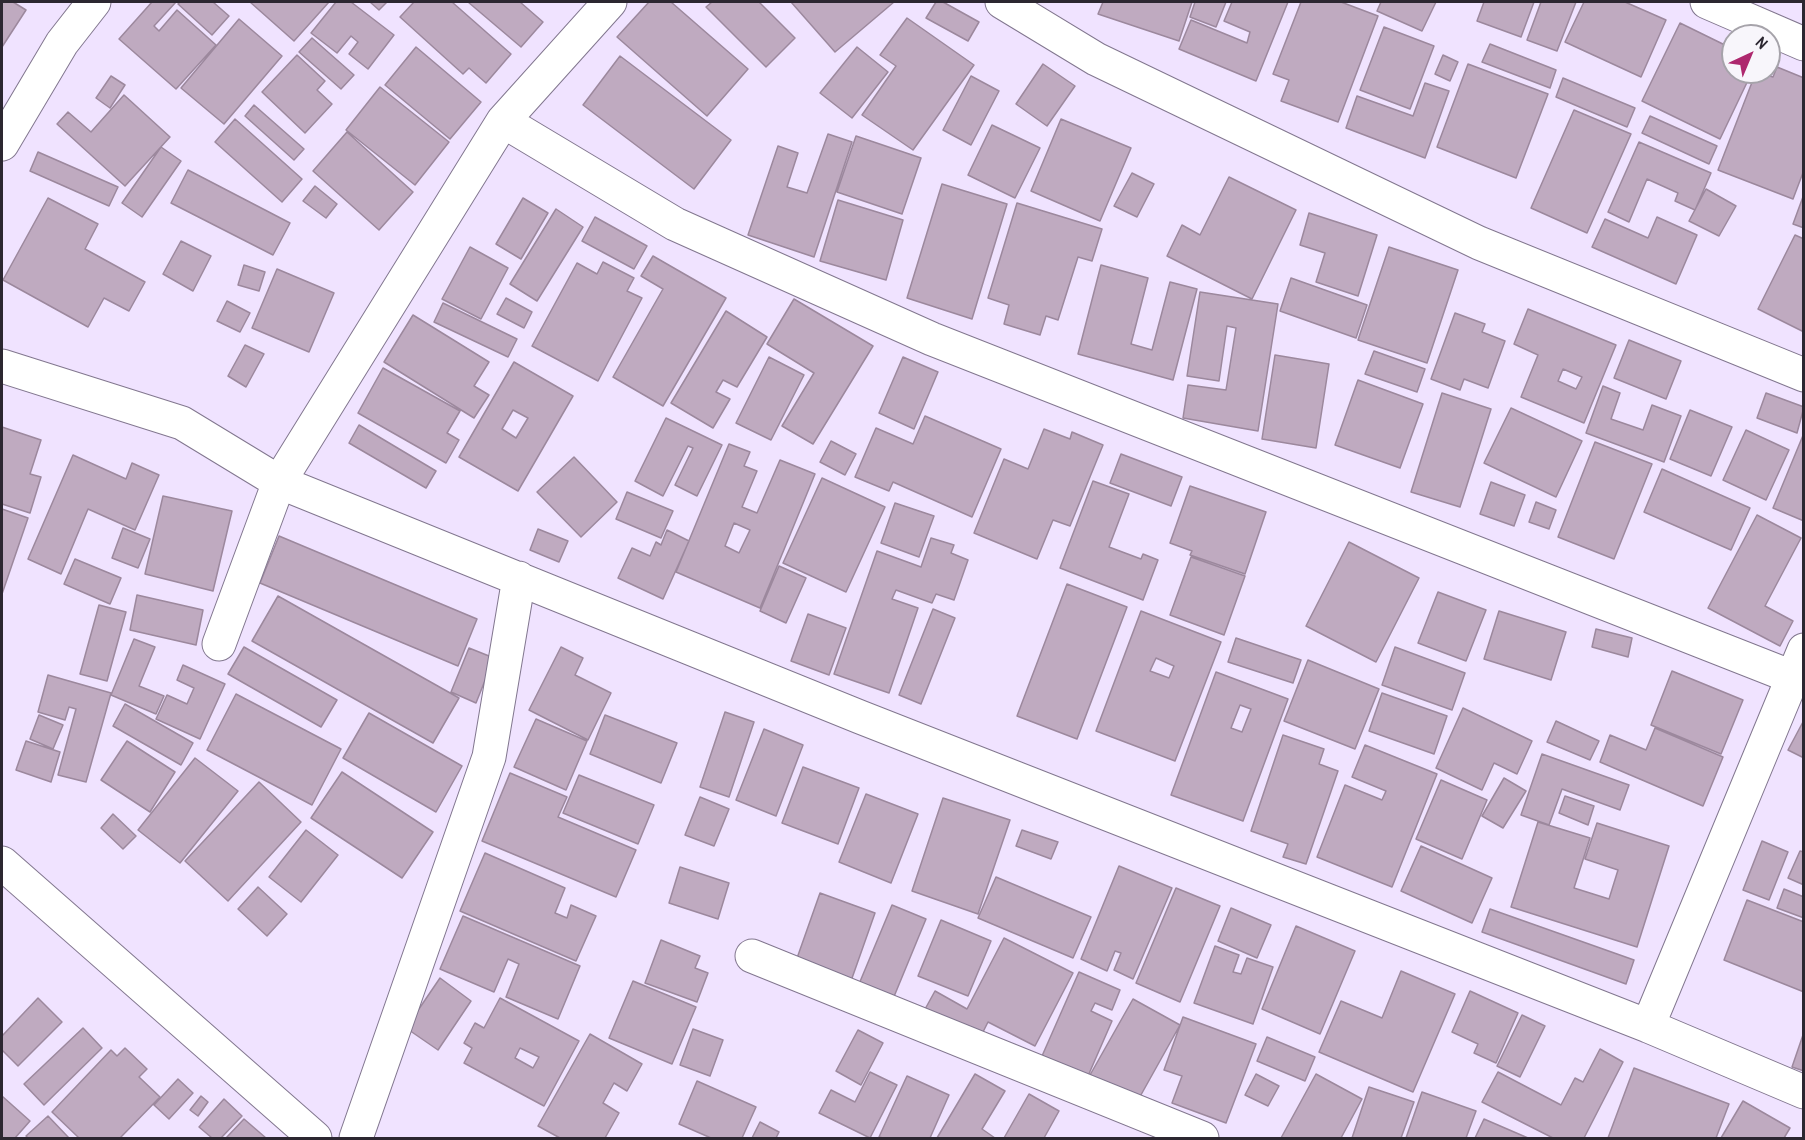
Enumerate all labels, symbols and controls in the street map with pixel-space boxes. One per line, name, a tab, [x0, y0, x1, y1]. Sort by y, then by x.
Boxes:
north arrow	[1721, 24, 1781, 84]
text: N	[1751, 31, 1773, 54]

